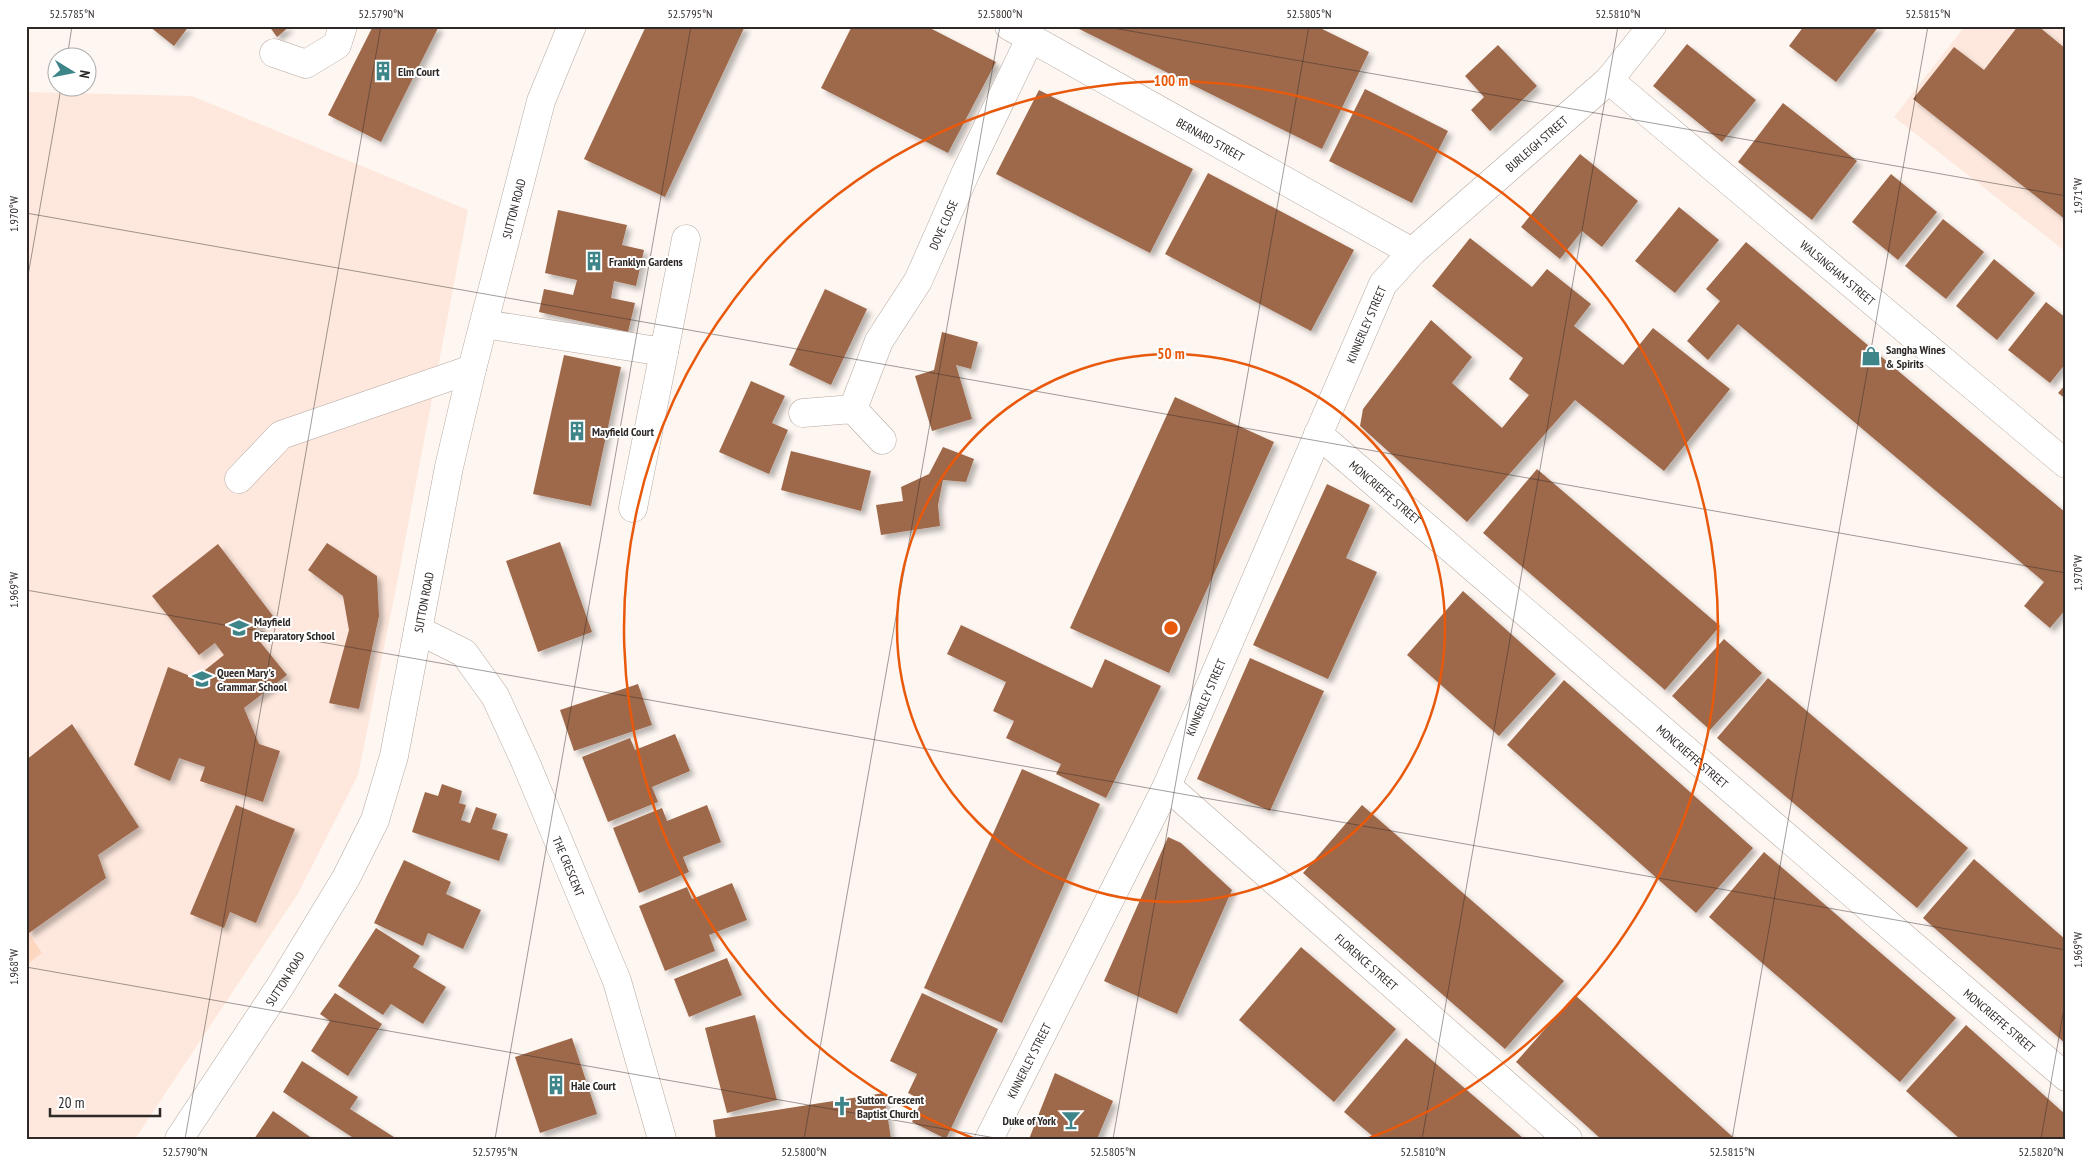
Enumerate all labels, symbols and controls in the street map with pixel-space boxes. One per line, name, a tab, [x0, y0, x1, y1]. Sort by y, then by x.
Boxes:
text: 52.5785°N	[49, 6, 95, 21]
text: 52.5790°N	[358, 6, 404, 21]
text: 52.5795°N	[667, 6, 713, 21]
text: 52.5800°N	[977, 6, 1023, 21]
text: 52.5805°N	[1286, 6, 1332, 21]
text: 52.5810°N	[1595, 6, 1641, 21]
text: 52.5815°N	[1905, 6, 1951, 21]
north arrow	[48, 48, 98, 98]
building icon: Elm Court	[372, 60, 394, 82]
place label: Elm Court	[398, 64, 440, 79]
text: N	[75, 69, 94, 80]
text: 100 m	[1154, 71, 1188, 90]
street label: BURLEIGH STREET	[1502, 112, 1571, 175]
street label: BERNARD STREET	[1174, 114, 1248, 164]
street label: SUTTON ROAD	[498, 177, 528, 240]
text: 1.971°W	[2070, 178, 2085, 214]
text: 1.970°W	[6, 196, 21, 232]
street label: DOVE CLOSE	[925, 198, 960, 252]
street label: WALSINGHAM STREET	[1797, 237, 1879, 308]
building icon: Franklyn Gardens	[583, 250, 605, 272]
place label: Franklyn Gardens	[609, 254, 683, 269]
street label: KINNERLEY STREET	[1342, 283, 1389, 365]
place label: Sangha Wines & Spirits	[1886, 342, 1946, 371]
text: 50 m	[1157, 344, 1185, 363]
shop icon: Sangha Wines & Spirits	[1860, 345, 1882, 367]
building icon: Mayfield Court	[566, 420, 588, 442]
place label: Mayfield Court	[592, 424, 655, 439]
street label: MONCRIEFFE STREET	[1347, 457, 1425, 527]
text: 1.970°W	[2070, 555, 2085, 591]
street label: SUTTON ROAD	[410, 571, 436, 634]
text: 1.969°W	[6, 572, 21, 608]
place label: Mayfield Preparatory School	[254, 614, 335, 643]
school or university icon: Mayfield Preparatory School	[228, 617, 250, 639]
centre of rings	[1162, 619, 1180, 637]
street label: KINNERLEY STREET	[1182, 656, 1229, 738]
place label: Queen Mary's Grammar School	[217, 665, 287, 694]
school or university icon: Queen Mary's Grammar School	[191, 668, 213, 690]
street label: MONCRIEFFE STREET	[1654, 721, 1732, 791]
street label: THE CRESCENT	[550, 834, 588, 899]
street label: FLORENCE STREET	[1332, 930, 1402, 994]
text: 1.969°W	[2070, 932, 2085, 968]
text: 1.968°W	[6, 949, 21, 985]
street label: SUTTON ROAD	[262, 949, 307, 1009]
street label: MONCRIEFFE STREET	[1961, 985, 2039, 1055]
street label: KINNERLEY STREET	[1003, 1020, 1054, 1101]
building icon: Hale Court	[545, 1074, 567, 1096]
place label: Hale Court	[571, 1078, 616, 1093]
scale bar	[50, 1085, 160, 1117]
place label: Sutton Crescent Baptist Church	[857, 1092, 924, 1121]
text: 20 m	[58, 1093, 84, 1112]
church icon: Sutton Crescent Baptist Church	[831, 1095, 853, 1117]
bar icon: Duke of York	[1060, 1109, 1082, 1131]
place label: Duke of York	[1003, 1113, 1056, 1128]
text: 52.5790°N	[162, 1144, 208, 1159]
text: 52.5795°N	[472, 1144, 518, 1159]
text: 52.5800°N	[781, 1144, 827, 1159]
text: 52.5805°N	[1090, 1144, 1136, 1159]
text: 52.5810°N	[1400, 1144, 1446, 1159]
text: 52.5815°N	[1709, 1144, 1755, 1159]
text: 52.5820°N	[2018, 1144, 2064, 1159]

